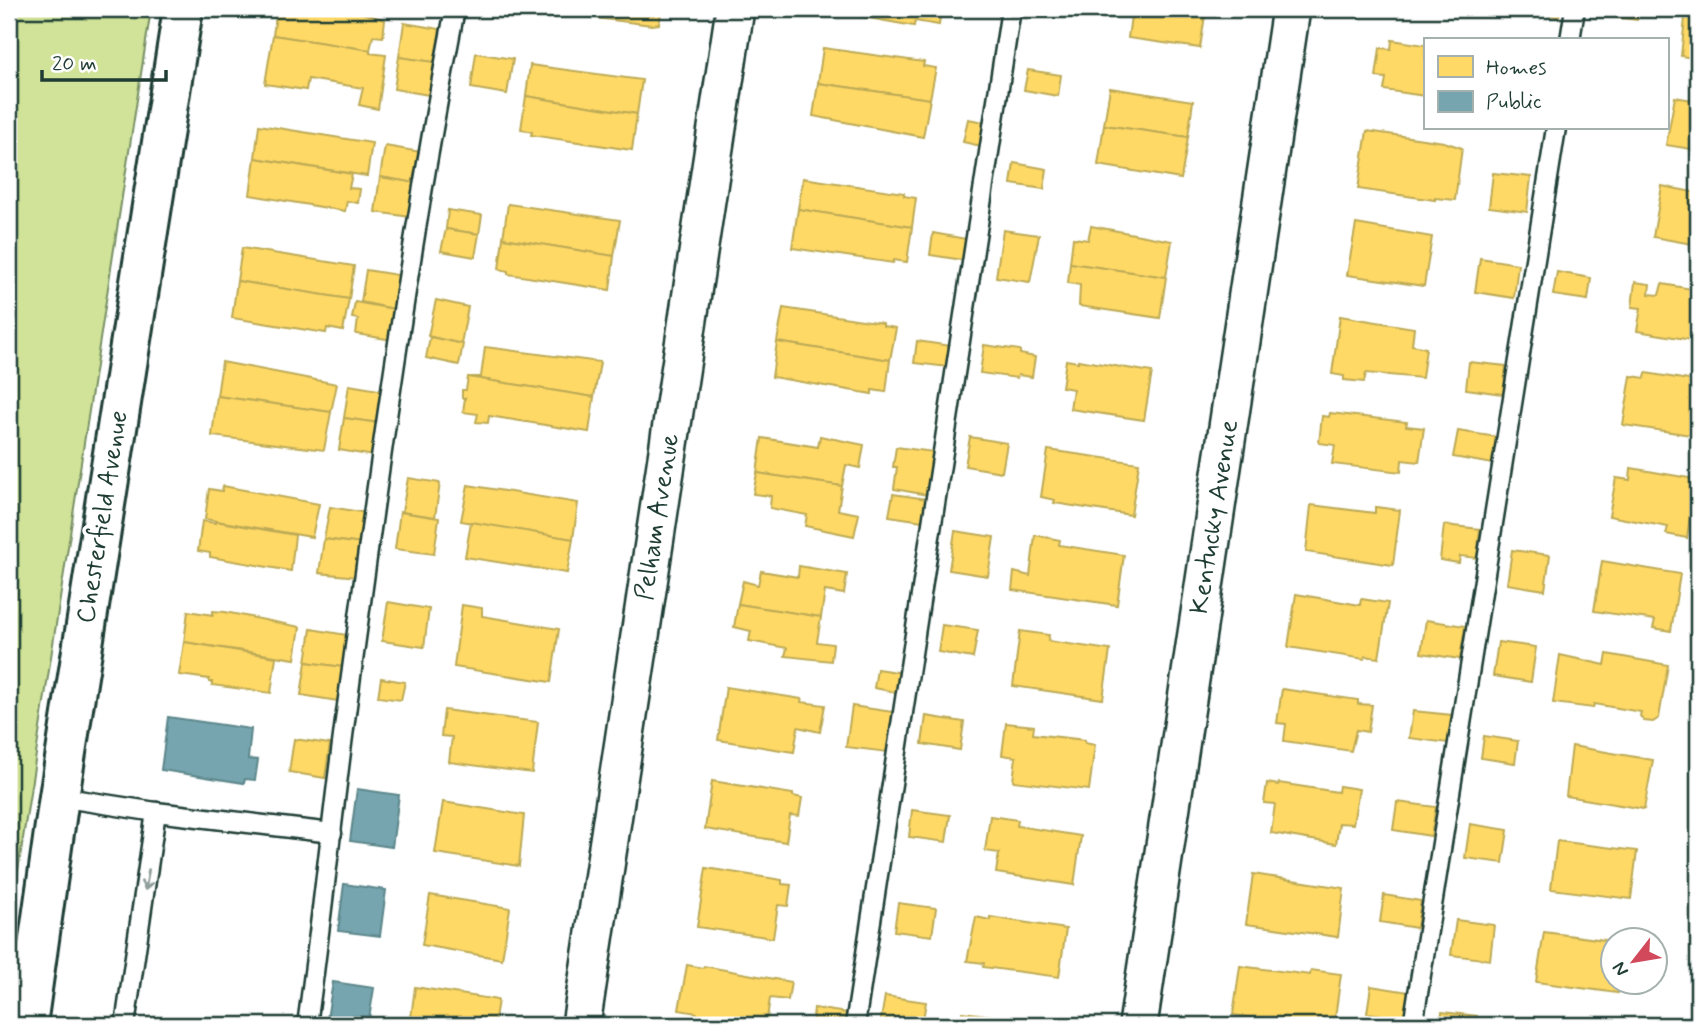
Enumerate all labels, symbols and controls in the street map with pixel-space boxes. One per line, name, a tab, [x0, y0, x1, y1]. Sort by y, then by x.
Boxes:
scale bar	[42, 38, 166, 82]
legend	[1424, 38, 1668, 130]
text: 20 m	[52, 50, 97, 78]
text: Homes	[1486, 54, 1546, 82]
text: Public	[1486, 88, 1542, 116]
street label: Chesterfield Avenue	[69, 408, 137, 626]
street label: Kentucky Avenue	[1183, 417, 1247, 617]
street label: Pelham Avenue	[628, 431, 688, 603]
one-way arrow	[140, 868, 153, 891]
north arrow	[1598, 926, 1668, 996]
text: N	[1607, 957, 1635, 981]

